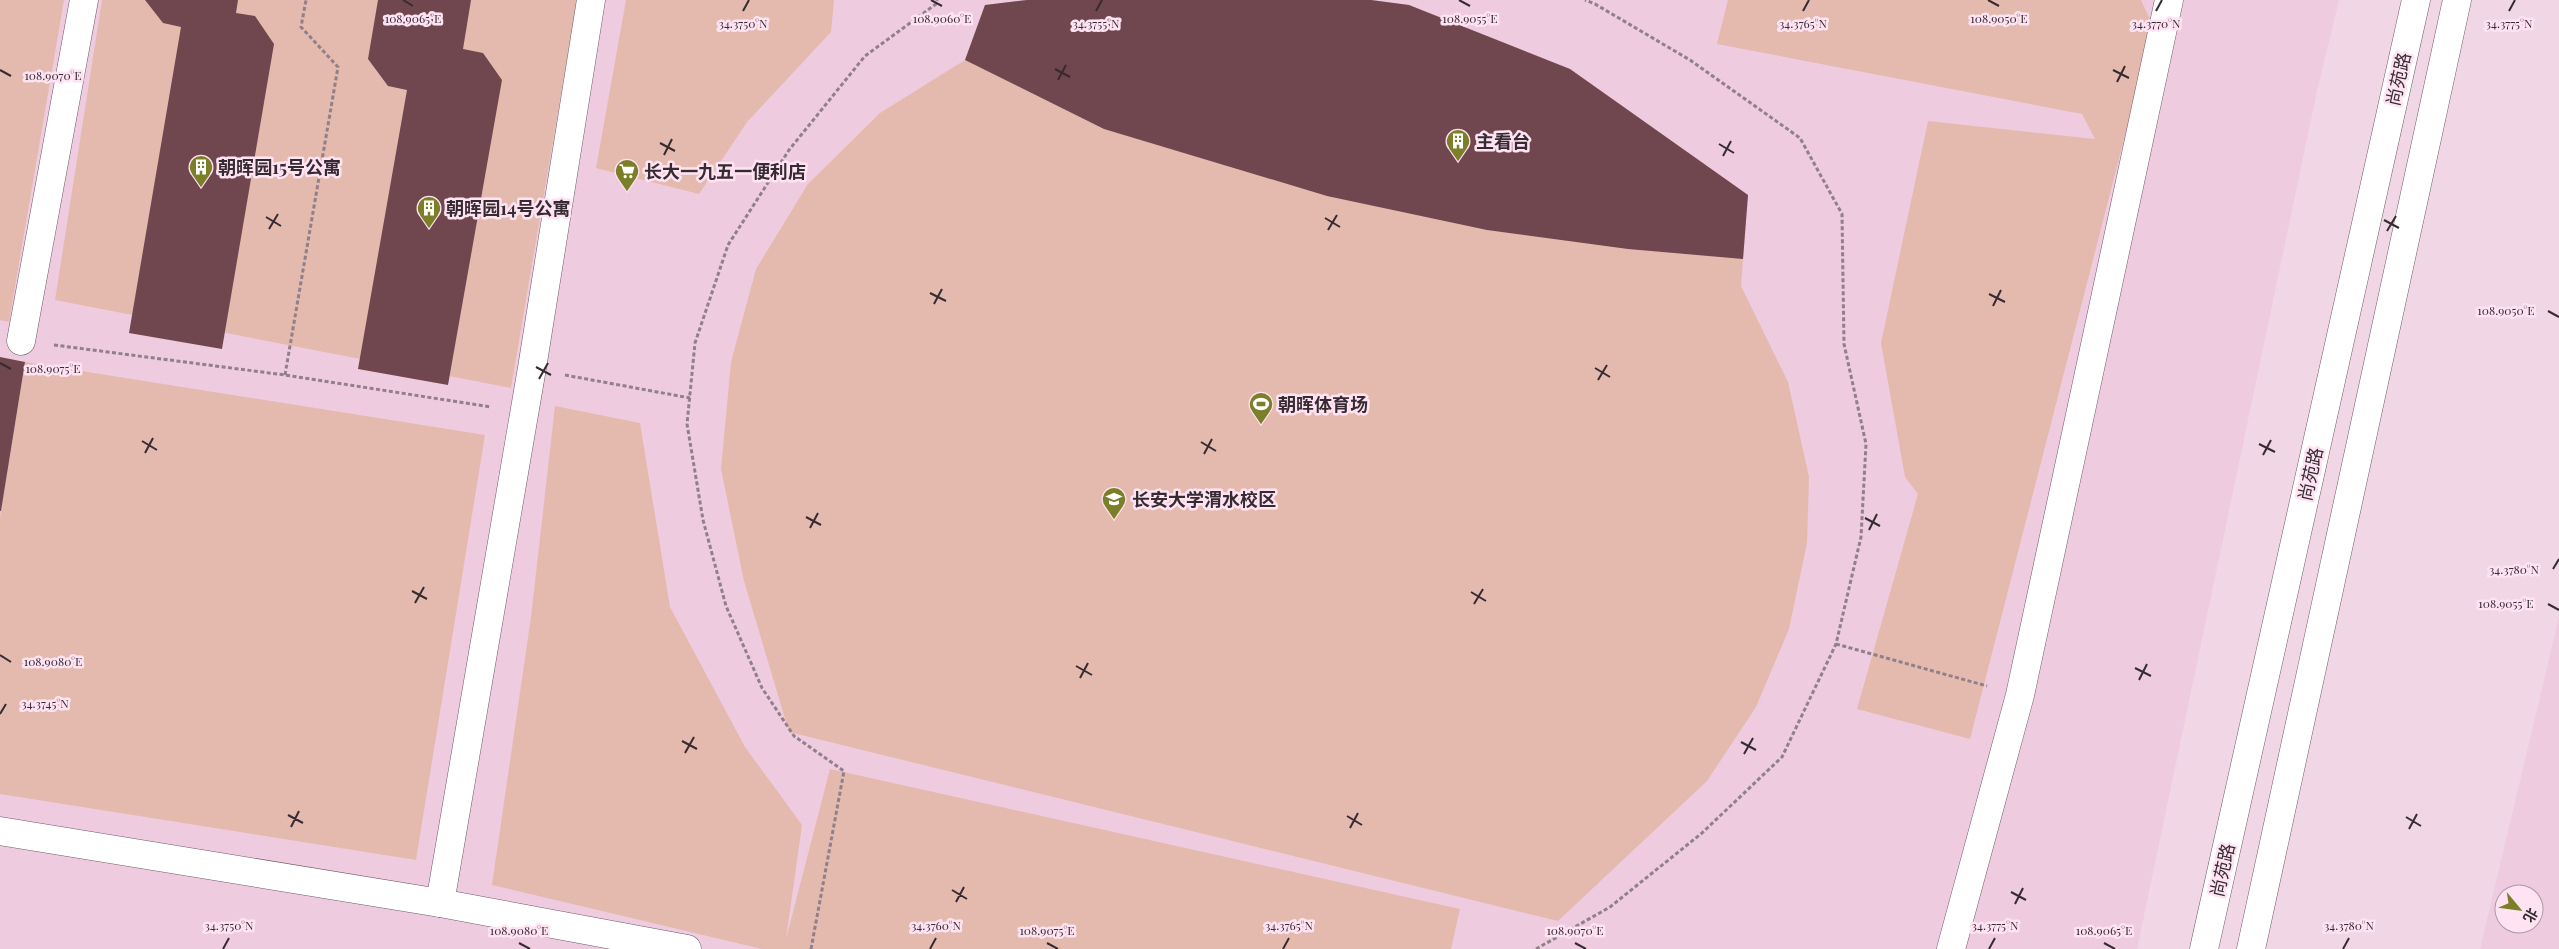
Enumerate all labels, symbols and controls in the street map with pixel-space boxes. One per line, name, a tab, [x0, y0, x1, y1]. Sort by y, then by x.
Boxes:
text: 108.9065°E	[385, 10, 441, 26]
text: 108.9060°E	[913, 10, 971, 26]
text: 108.9055°E	[1442, 10, 1498, 26]
text: 108.9050°E	[1970, 10, 2028, 26]
text: 34.3750°N	[719, 15, 768, 31]
text: 34.3755°N	[1073, 15, 1120, 31]
text: 34.3765°N	[1779, 15, 1828, 31]
text: 34.3770°N	[2132, 15, 2181, 31]
text: 34.3775°N	[2486, 15, 2533, 31]
street label: 尚苑路	[2380, 50, 2416, 108]
text: 108.9070°E	[24, 67, 82, 83]
building icon: 主看台	[1445, 128, 1471, 162]
place label: 主看台	[1476, 129, 1530, 153]
building icon: 朝晖园15号公寓	[188, 154, 214, 188]
place label: 朝晖园15号公寓	[218, 155, 341, 179]
supermarket icon: 长大一九五一便利店	[614, 158, 640, 192]
place label: 长大一九五一便利店	[644, 159, 806, 183]
building icon: 朝晖园14号公寓	[416, 195, 442, 229]
place label: 朝晖园14号公寓	[446, 196, 570, 220]
text: 108.9050°E	[2477, 302, 2535, 318]
text: 108.9075°E	[25, 360, 81, 376]
sports icon: 朝晖体育场	[1248, 391, 1274, 425]
place label: 朝晖体育场	[1278, 392, 1368, 416]
street label: 尚苑路	[2292, 445, 2328, 503]
school or university icon: 长安大学渭水校区	[1101, 486, 1127, 520]
place label: 长安大学渭水校区	[1132, 487, 1276, 511]
text: 34.3780°N	[2489, 561, 2540, 577]
text: 108.9055°E	[2478, 595, 2534, 611]
text: 108.9080°E	[24, 653, 82, 669]
text: 34.3745°N	[21, 695, 69, 711]
street label: 尚苑路	[2204, 841, 2240, 899]
north arrow	[2494, 884, 2544, 934]
text: 北	[2519, 905, 2543, 926]
text: 34.3750°N	[205, 917, 254, 933]
text: 34.3760°N	[911, 917, 962, 933]
text: 34.3765°N	[1265, 917, 1314, 933]
text: 34.3775°N	[1972, 917, 2019, 933]
text: 34.3780°N	[2324, 917, 2375, 933]
text: 108.9080°E	[490, 922, 548, 938]
text: 108.9075°E	[1019, 922, 1075, 938]
text: 108.9070°E	[1546, 922, 1604, 938]
text: 108.9065°E	[2076, 922, 2132, 938]

